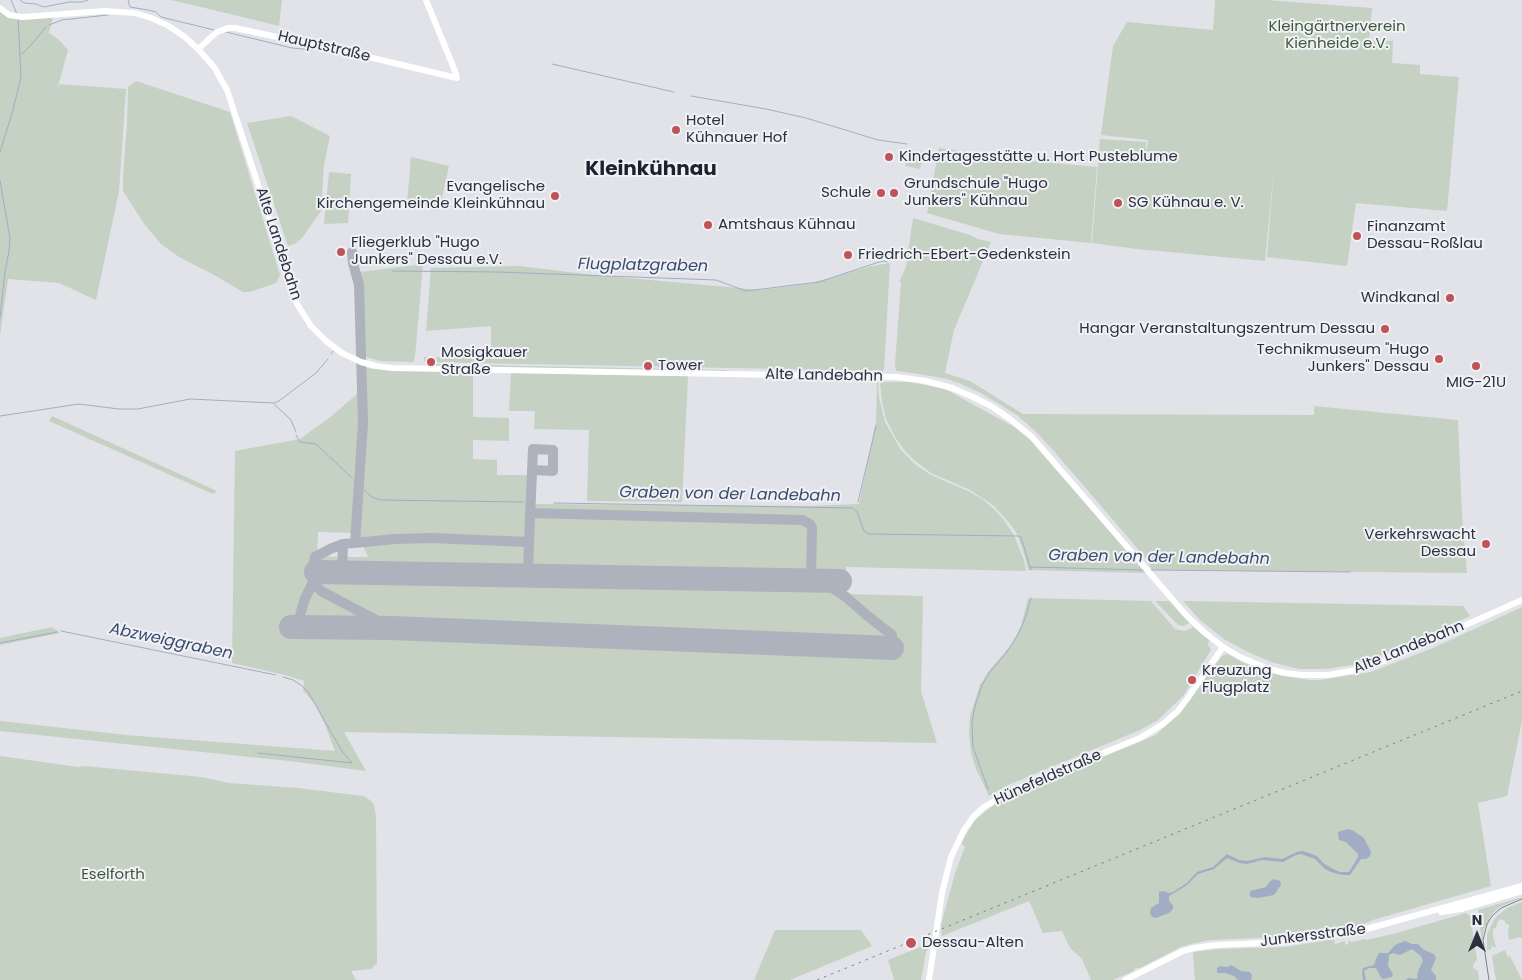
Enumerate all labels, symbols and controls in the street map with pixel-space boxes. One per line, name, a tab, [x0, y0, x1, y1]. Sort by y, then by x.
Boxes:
park label: Kleingärtnerverein Kienheide e.V.	[1269, 18, 1405, 53]
street label: Hauptstraße	[276, 28, 372, 66]
place label: Hotel Kühnauer Hof	[686, 112, 787, 147]
marker: Hotel Kühnauer Hof	[670, 124, 682, 136]
place label: Kindertagesstätte u. Hort Pusteblume	[899, 148, 1178, 166]
marker: Kindertagesstätte u. Hort Pusteblume	[883, 151, 895, 163]
district label: Kleinkühnau	[585, 158, 717, 182]
place label: Grundschule "Hugo Junkers" Kühnau	[904, 175, 1048, 210]
place label: Evangelische Kirchengemeinde Kleinkühnau	[317, 178, 545, 213]
place label: Schule	[821, 184, 871, 202]
street label: Alte Landebahn	[251, 185, 305, 303]
marker: Schule	[875, 187, 887, 199]
marker: Grundschule "Hugo Junkers" Kühnau	[888, 187, 900, 199]
marker: Evangelische Kirchengemeinde Kleinkühnau	[549, 190, 561, 202]
place label: SG Kühnau e. V.	[1128, 194, 1244, 212]
marker: SG Kühnau e. V.	[1112, 197, 1124, 209]
place label: Amtshaus Kühnau	[718, 216, 856, 234]
place label: Finanzamt Dessau-Roßlau	[1367, 218, 1483, 253]
marker: Amtshaus Kühnau	[702, 219, 714, 231]
marker: Finanzamt Dessau-Roßlau	[1351, 230, 1363, 242]
place label: Fliegerklub "Hugo Junkers" Dessau e.V.	[351, 234, 502, 269]
marker: Fliegerklub "Hugo Junkers" Dessau e.V.	[335, 246, 347, 258]
place label: Friedrich-Ebert-Gedenkstein	[858, 246, 1071, 264]
marker: Friedrich-Ebert-Gedenkstein	[842, 249, 854, 261]
water label: Flugplatzgraben	[578, 255, 708, 277]
place label: Windkanal	[1361, 289, 1440, 307]
marker: Windkanal	[1444, 292, 1456, 304]
place label: Hangar Veranstaltungszentrum Dessau	[1079, 320, 1375, 338]
marker: Hangar Veranstaltungszentrum Dessau	[1379, 323, 1391, 335]
place label: Technikmuseum "Hugo Junkers" Dessau	[1257, 341, 1429, 376]
place label: Mosigkauer Straße	[441, 344, 528, 379]
marker: Technikmuseum "Hugo Junkers" Dessau	[1433, 353, 1445, 365]
marker: Mosigkauer Straße	[425, 356, 437, 368]
place label: Tower	[658, 357, 703, 375]
marker: Tower	[642, 360, 654, 372]
marker: MIG-21U	[1470, 360, 1482, 372]
street label: Alte Landebahn	[765, 366, 883, 386]
place label: MIG-21U	[1446, 374, 1506, 392]
water label: Graben von der Landebahn	[619, 483, 841, 507]
place label: Verkehrswacht Dessau	[1364, 526, 1476, 561]
marker: Verkehrswacht Dessau	[1480, 538, 1492, 550]
water label: Graben von der Landebahn	[1048, 546, 1270, 570]
street label: Alte Landebahn	[1351, 618, 1467, 678]
water label: Abzweiggraben	[108, 620, 234, 664]
place label: Kreuzung Flugplatz	[1202, 662, 1272, 697]
marker: Kreuzung Flugplatz	[1186, 674, 1198, 686]
street label: Hünefeldstraße	[992, 746, 1104, 810]
park label: Eselforth	[81, 866, 145, 884]
north arrow	[1452, 910, 1502, 960]
text: N	[1472, 910, 1482, 930]
street label: Junkersstraße	[1259, 921, 1367, 951]
place label: Dessau-Alten	[922, 934, 1024, 952]
marker: Dessau-Alten	[904, 936, 918, 950]

